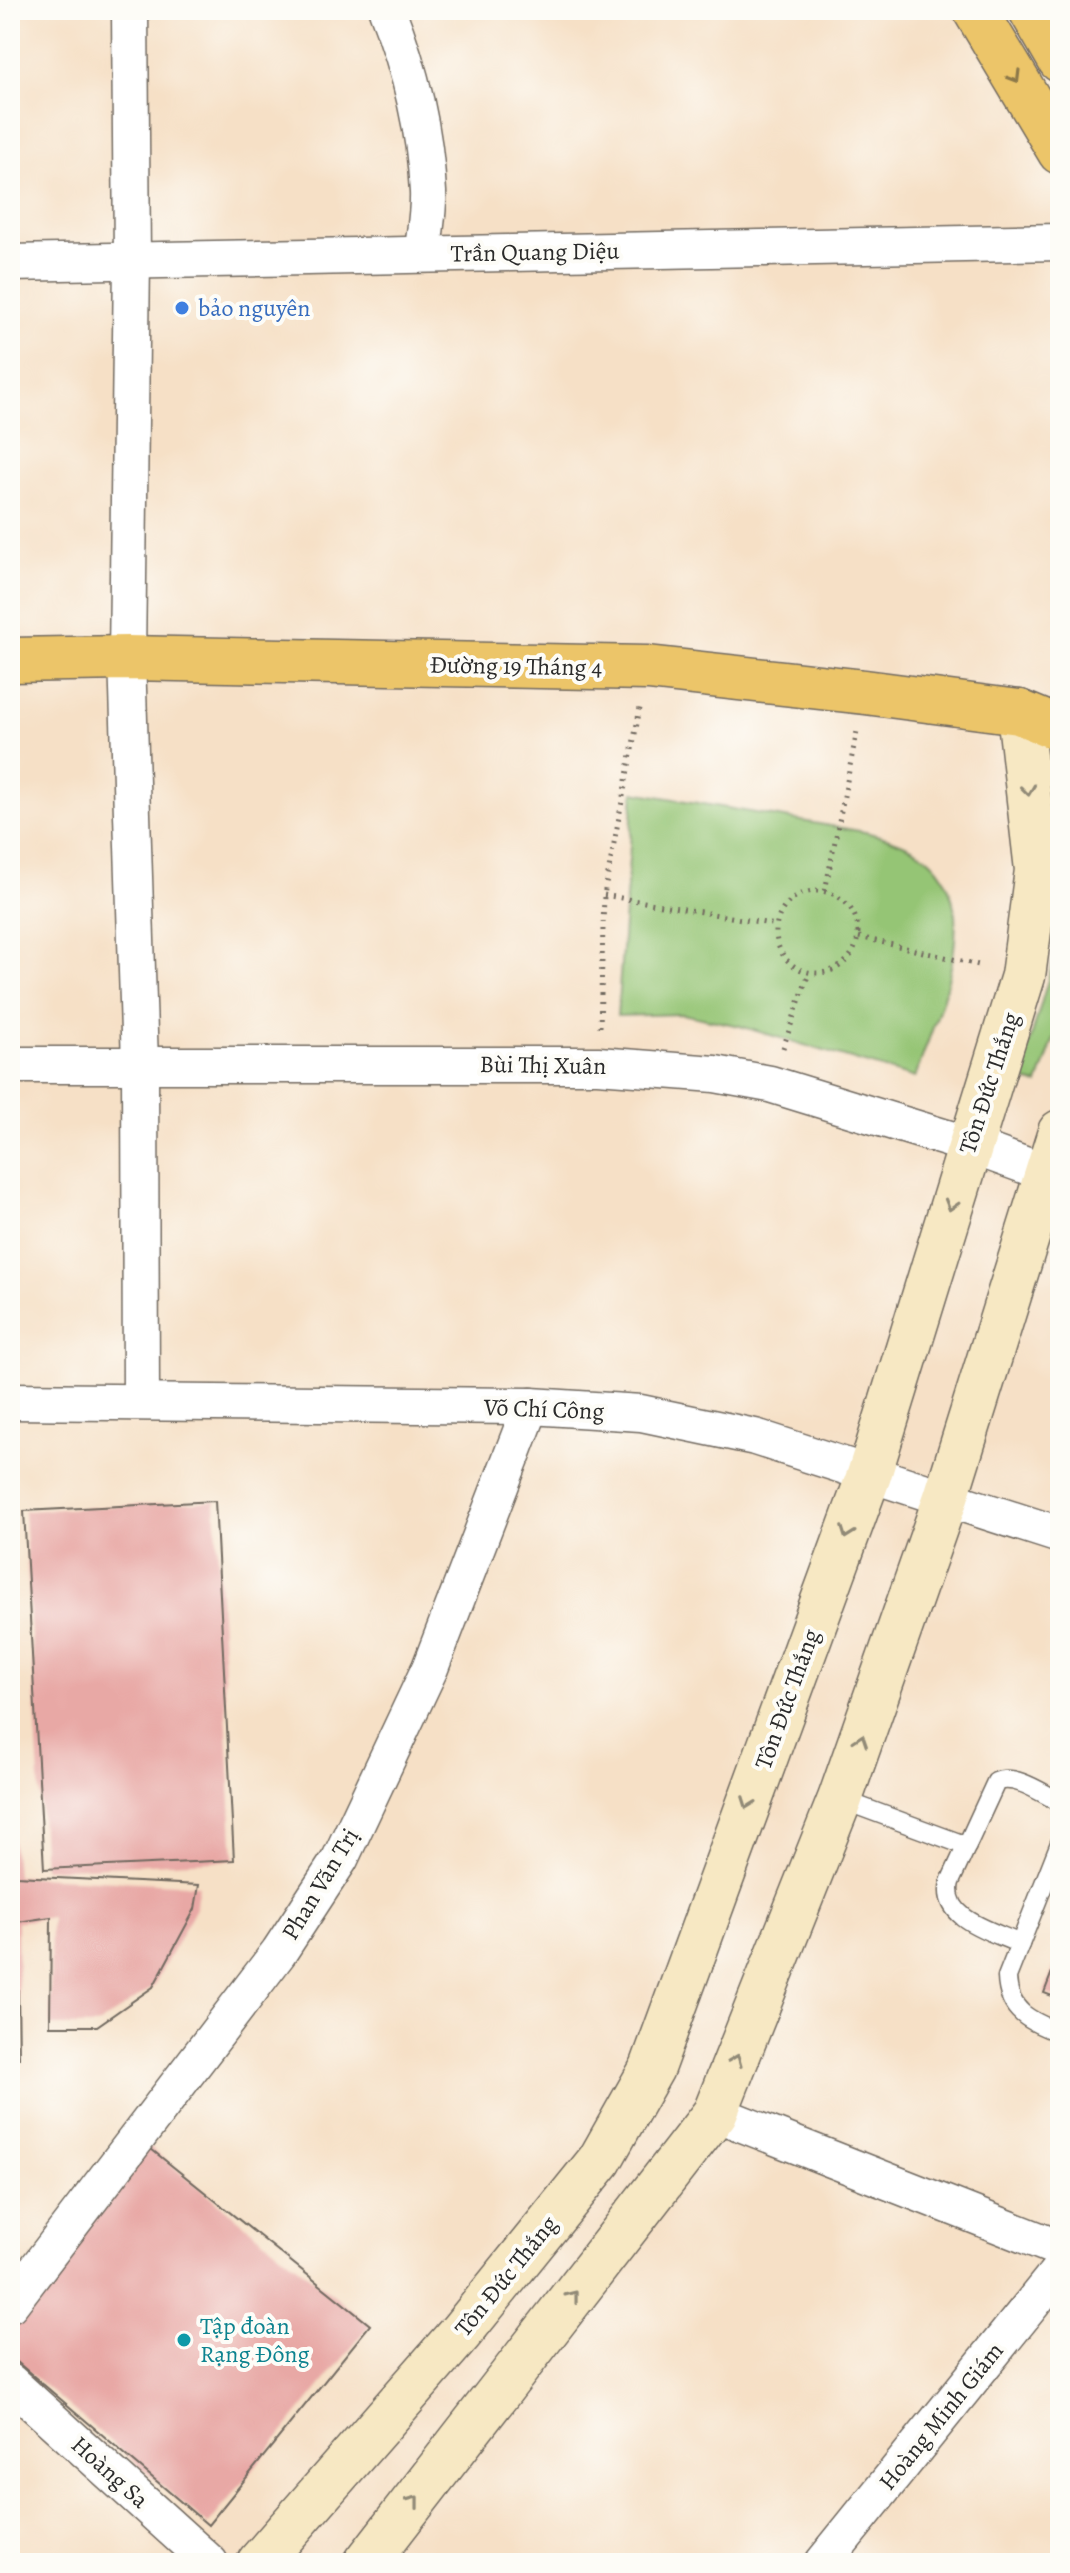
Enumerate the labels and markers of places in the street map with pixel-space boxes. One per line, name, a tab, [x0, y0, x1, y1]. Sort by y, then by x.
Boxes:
place label: bảo nguyên	[198, 292, 310, 324]
marker: bảo nguyên	[173, 299, 191, 317]
place label: Tập đoàn Rạng Đông	[200, 2310, 310, 2370]
marker: Tập đoàn Rạng Đông	[175, 2331, 193, 2349]

